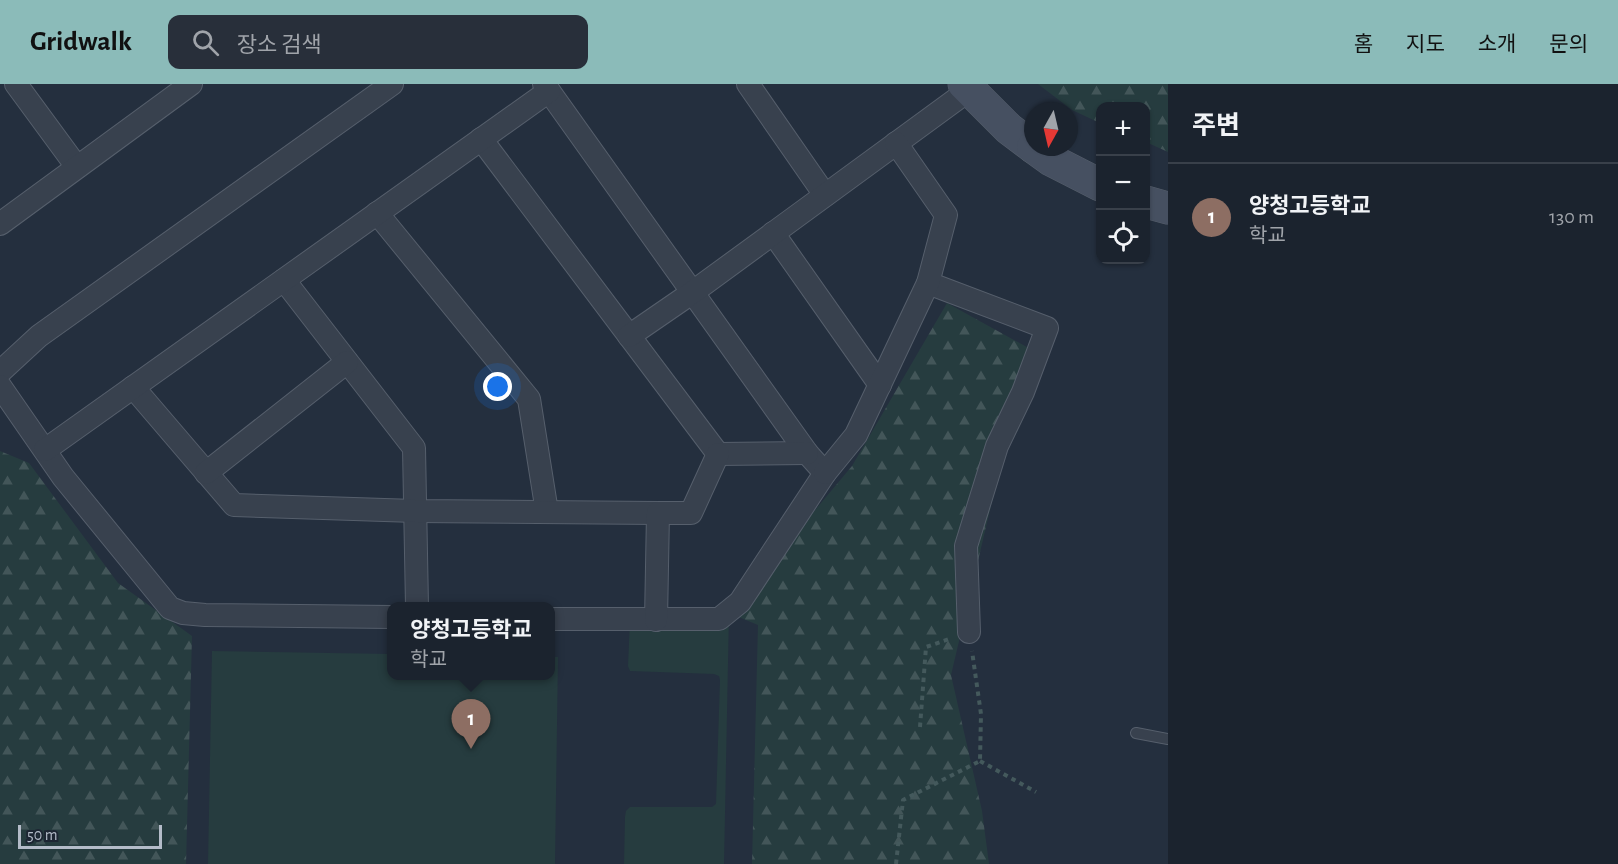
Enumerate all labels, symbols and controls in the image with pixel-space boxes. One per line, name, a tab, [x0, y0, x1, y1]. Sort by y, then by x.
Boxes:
search box	[168, 15, 588, 69]
icon: search	[189, 26, 222, 59]
text: Gridwalk	[30, 28, 132, 56]
text: 장소 검색	[237, 34, 321, 56]
text: 홈	[1354, 34, 1373, 55]
text: 지도	[1406, 34, 1445, 55]
text: 소개	[1478, 34, 1516, 55]
text: 문의	[1549, 34, 1588, 55]
north arrow	[1024, 102, 1078, 156]
map controls	[1096, 102, 1150, 264]
button: +	[1096, 102, 1150, 156]
text: 주변	[1192, 113, 1240, 139]
button: −	[1096, 156, 1150, 210]
text: 양청고등학교	[1249, 195, 1370, 217]
text: 1	[1208, 207, 1215, 227]
text: 130 m	[1549, 207, 1594, 227]
button: locate	[1096, 210, 1150, 264]
text: 학교	[1249, 226, 1286, 246]
your location	[483, 372, 512, 401]
popup	[387, 602, 555, 680]
text: 양청고등학교	[410, 619, 532, 641]
text: 학교	[410, 650, 447, 670]
pin: 1	[452, 700, 490, 749]
scale bar	[18, 822, 162, 850]
text: 50 m	[27, 827, 58, 843]

